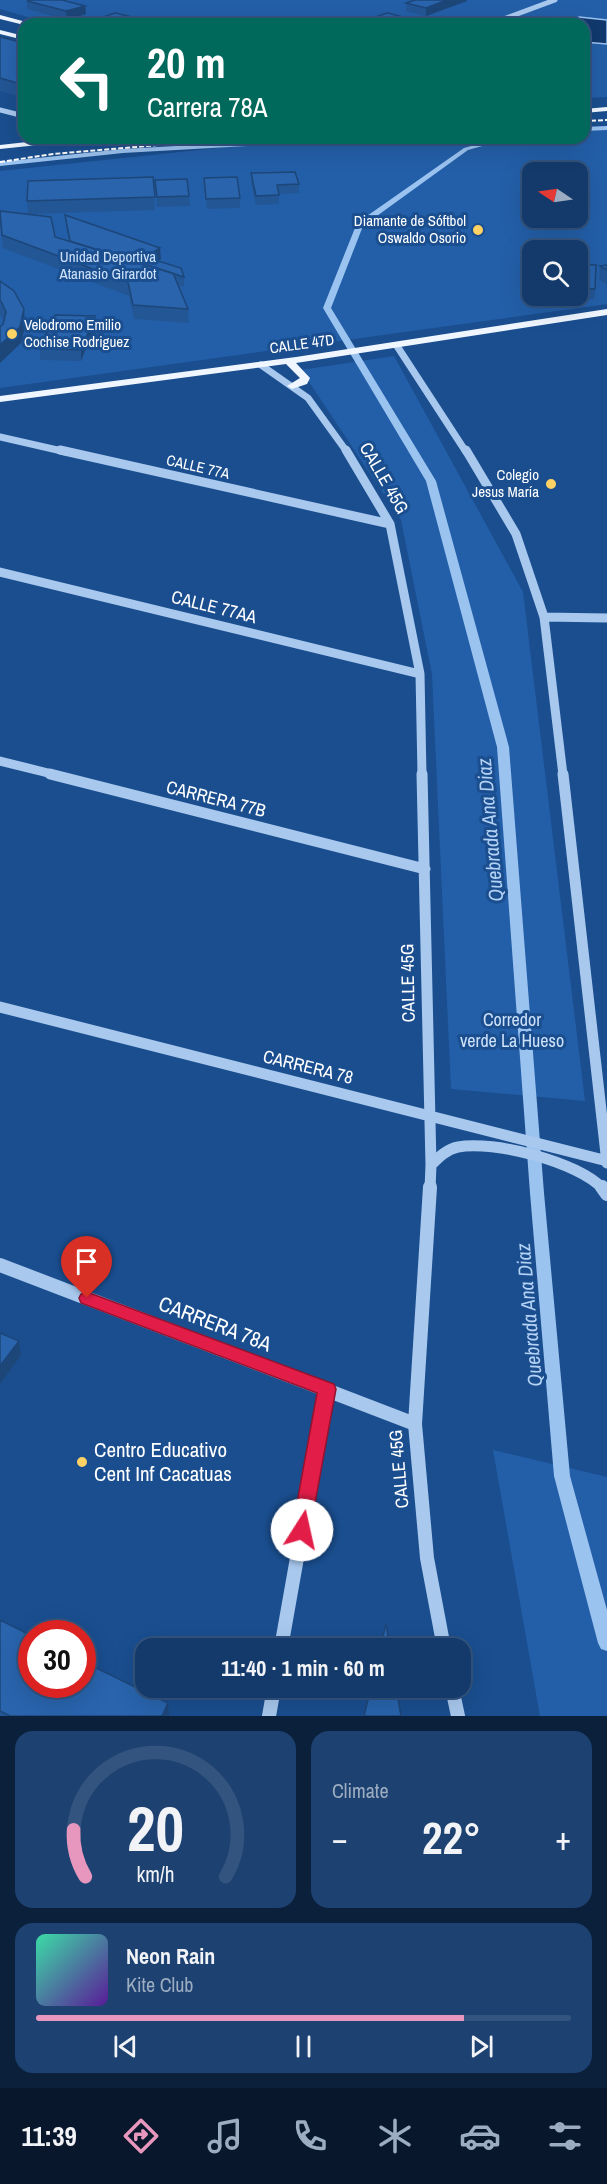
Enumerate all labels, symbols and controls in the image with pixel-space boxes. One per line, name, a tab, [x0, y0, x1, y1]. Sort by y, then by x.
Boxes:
text: 20 m	[147, 35, 226, 91]
icon: left	[48, 42, 126, 120]
text: Carrera 78A	[147, 89, 268, 125]
north arrow	[522, 162, 588, 228]
map controls	[522, 162, 588, 306]
place label: Diamante de Sóftbol Oswaldo Osorio	[354, 210, 466, 248]
marker: Diamante de Sóftbol Oswaldo Osorio	[471, 223, 485, 237]
button: search	[522, 240, 588, 306]
park label: Unidad Deportiva Atanasio Girardot	[58, 246, 157, 284]
place label: Velodromo Emilio Cochise Rodriguez	[24, 314, 129, 352]
marker: Velodromo Emilio Cochise Rodriguez	[5, 327, 19, 341]
street label: CALLE 47D	[268, 329, 336, 358]
street label: CALLE 45G	[354, 437, 415, 518]
street label: CALLE 77A	[164, 449, 233, 484]
place label: Colegio Jesus María	[472, 464, 539, 502]
marker: Colegio Jesus María	[544, 477, 558, 491]
street label: CALLE 77AA	[169, 584, 259, 629]
water label: Quebrada Ana Diaz	[470, 756, 509, 903]
street label: CARRERA 77B	[164, 774, 269, 823]
street label: CALLE 45G	[394, 943, 421, 1023]
park label: Corredor verde La Hueso	[460, 1007, 564, 1053]
street label: CARRERA 78	[261, 1043, 356, 1090]
pin	[61, 1236, 112, 1298]
water label: Quebrada Ana Diaz	[509, 1241, 548, 1388]
icon: arrive	[70, 1245, 103, 1278]
street label: CARRERA 78A	[155, 1289, 276, 1359]
street label: CALLE 45G	[383, 1429, 414, 1509]
place label: Centro Educativo Cent Inf Cacatuas	[94, 1435, 232, 1488]
marker: Centro Educativo Cent Inf Cacatuas	[75, 1455, 89, 1469]
position arrow	[270, 1498, 334, 1562]
speed limit sign: 30	[18, 1620, 96, 1698]
text: 11:40 · 1 min · 60 m	[221, 1653, 385, 1683]
text: Climate	[332, 1777, 389, 1804]
text: 20	[127, 1786, 184, 1870]
text: 22°	[422, 1807, 481, 1868]
text: −	[332, 1816, 348, 1860]
text: +	[555, 1816, 571, 1860]
text: km/h	[136, 1860, 175, 1889]
text: Neon Rain	[126, 1941, 215, 1971]
text: Kite Club	[126, 1971, 193, 1998]
icon: previous	[109, 2030, 142, 2063]
icon: pause	[287, 2030, 320, 2063]
icon: next	[465, 2030, 498, 2063]
icon: directions	[120, 2115, 162, 2157]
icon: music	[204, 2115, 246, 2157]
icon: phone	[289, 2115, 331, 2157]
icon: climate	[374, 2115, 416, 2157]
icon: car	[459, 2115, 501, 2157]
icon: filters	[544, 2115, 586, 2157]
text: 11:39	[21, 2118, 77, 2154]

